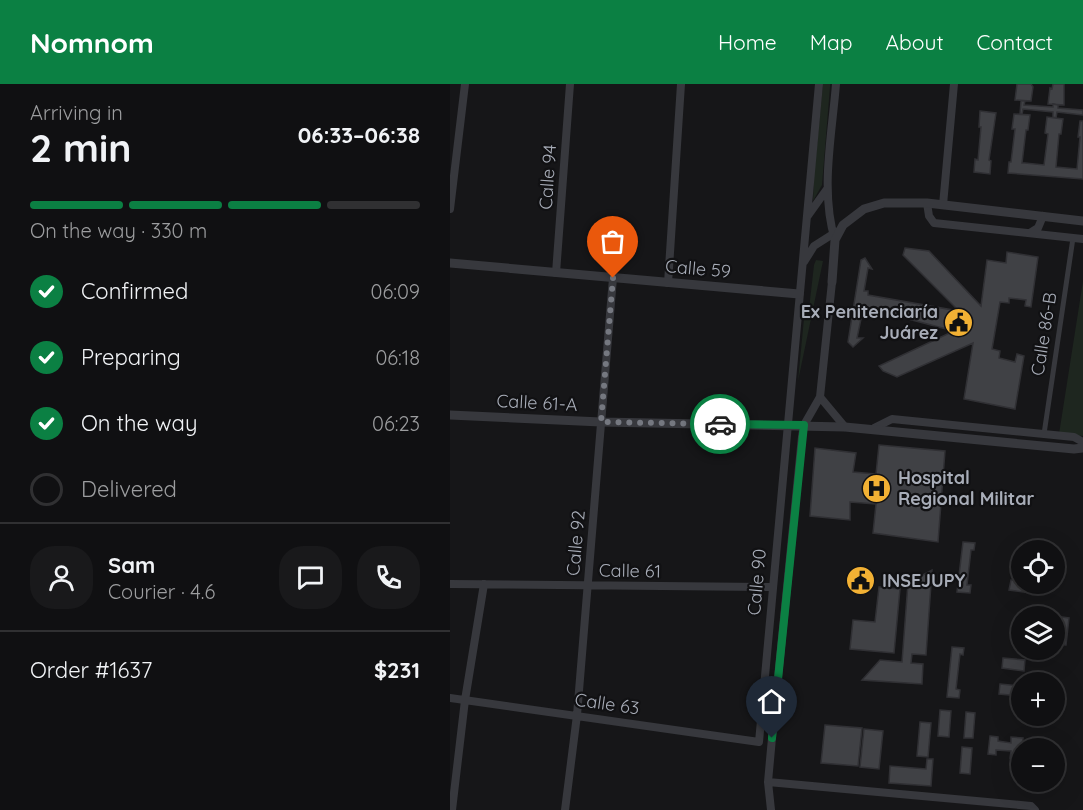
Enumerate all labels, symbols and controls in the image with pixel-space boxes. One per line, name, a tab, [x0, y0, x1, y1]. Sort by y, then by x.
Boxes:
text: Nomnom	[30, 25, 154, 60]
text: Home	[718, 29, 777, 55]
text: Map	[810, 29, 853, 55]
text: About	[886, 29, 944, 55]
text: Contact	[977, 29, 1053, 55]
text: Arriving in	[30, 100, 123, 125]
text: 06:33–06:38	[298, 121, 420, 149]
text: 2 min	[30, 123, 132, 172]
street label: Calle 94	[534, 144, 561, 210]
pin	[587, 216, 638, 278]
text: On the way · 330 m	[30, 218, 207, 243]
icon: bag	[596, 225, 629, 258]
street label: Calle 59	[664, 254, 732, 283]
icon: check	[30, 275, 63, 308]
text: Confirmed	[81, 277, 188, 305]
text: 06:09	[371, 279, 420, 304]
street label: Calle 86-B	[1026, 291, 1061, 377]
place label: Ex Penitenciaría Juárez	[801, 300, 938, 344]
public building icon: Ex Penitenciaría Juárez	[943, 306, 975, 338]
icon: check	[30, 341, 63, 374]
text: Preparing	[81, 343, 181, 371]
text: 06:18	[375, 345, 420, 370]
street label: Calle 61-A	[496, 389, 578, 416]
courier	[690, 394, 750, 454]
icon: check	[30, 407, 63, 440]
icon: car	[704, 408, 737, 441]
text: On the way	[81, 409, 197, 437]
text: 06:23	[372, 411, 420, 436]
place label: Hospital Regional Militar	[898, 466, 1034, 510]
hospital icon: Hospital Regional Militar	[861, 472, 893, 504]
text: Delivered	[81, 475, 177, 503]
street label: Calle 92	[561, 509, 590, 577]
map controls	[1011, 540, 1065, 792]
button: locate	[1011, 540, 1065, 594]
button: person	[30, 546, 93, 609]
button: chat	[279, 546, 342, 609]
button: phone	[357, 546, 420, 609]
street label: Calle 90	[742, 548, 771, 616]
text: Sam	[108, 551, 155, 579]
street label: Calle 61	[599, 558, 661, 583]
public building icon: INSEJUPY	[845, 565, 877, 597]
place label: INSEJUPY	[882, 569, 966, 592]
text: Courier · 4.6	[108, 579, 215, 604]
button: layers	[1011, 606, 1065, 660]
text: Order #1637	[30, 656, 152, 684]
text: $231	[374, 656, 420, 684]
button: +	[1011, 672, 1065, 726]
pin	[746, 676, 797, 738]
icon: home	[755, 685, 788, 718]
street label: Calle 63	[573, 688, 641, 719]
button: −	[1011, 738, 1065, 792]

